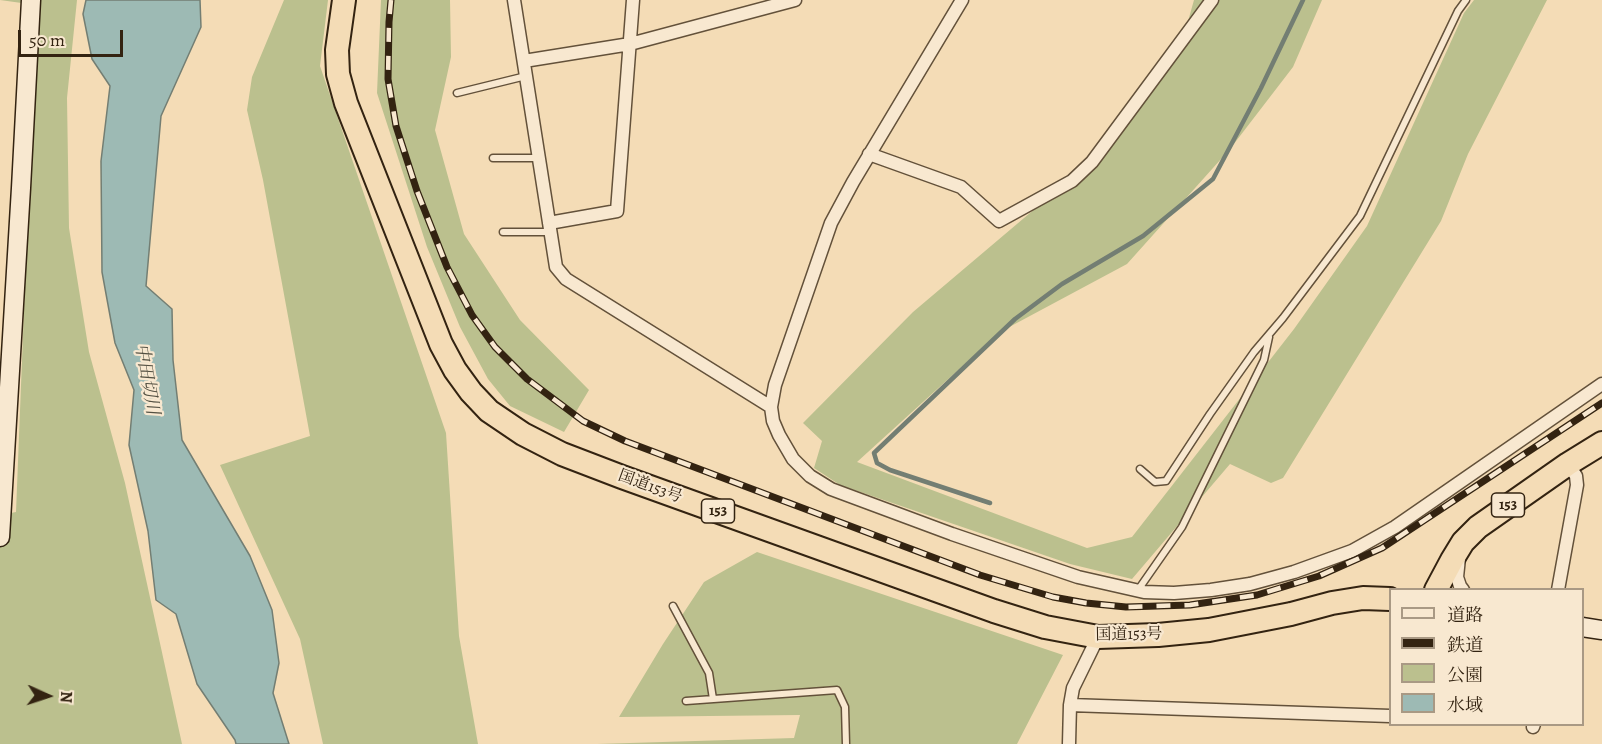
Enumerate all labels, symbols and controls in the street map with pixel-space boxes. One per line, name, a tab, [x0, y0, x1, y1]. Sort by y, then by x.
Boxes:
scale bar	[21, 18, 126, 56]
text: 50 m	[29, 28, 65, 52]
water label: 中田切川	[129, 342, 163, 416]
street label: 国道153号	[615, 467, 685, 507]
road number: 153	[1492, 493, 1524, 517]
road number: 153	[702, 499, 734, 523]
legend	[1389, 588, 1584, 726]
text: 道路	[1447, 603, 1483, 627]
street label: 国道153号	[1095, 625, 1163, 645]
text: 鉄道	[1447, 633, 1483, 657]
text: 公園	[1447, 663, 1483, 687]
north arrow	[18, 666, 78, 726]
text: N	[55, 691, 77, 703]
text: 水域	[1447, 693, 1483, 717]

